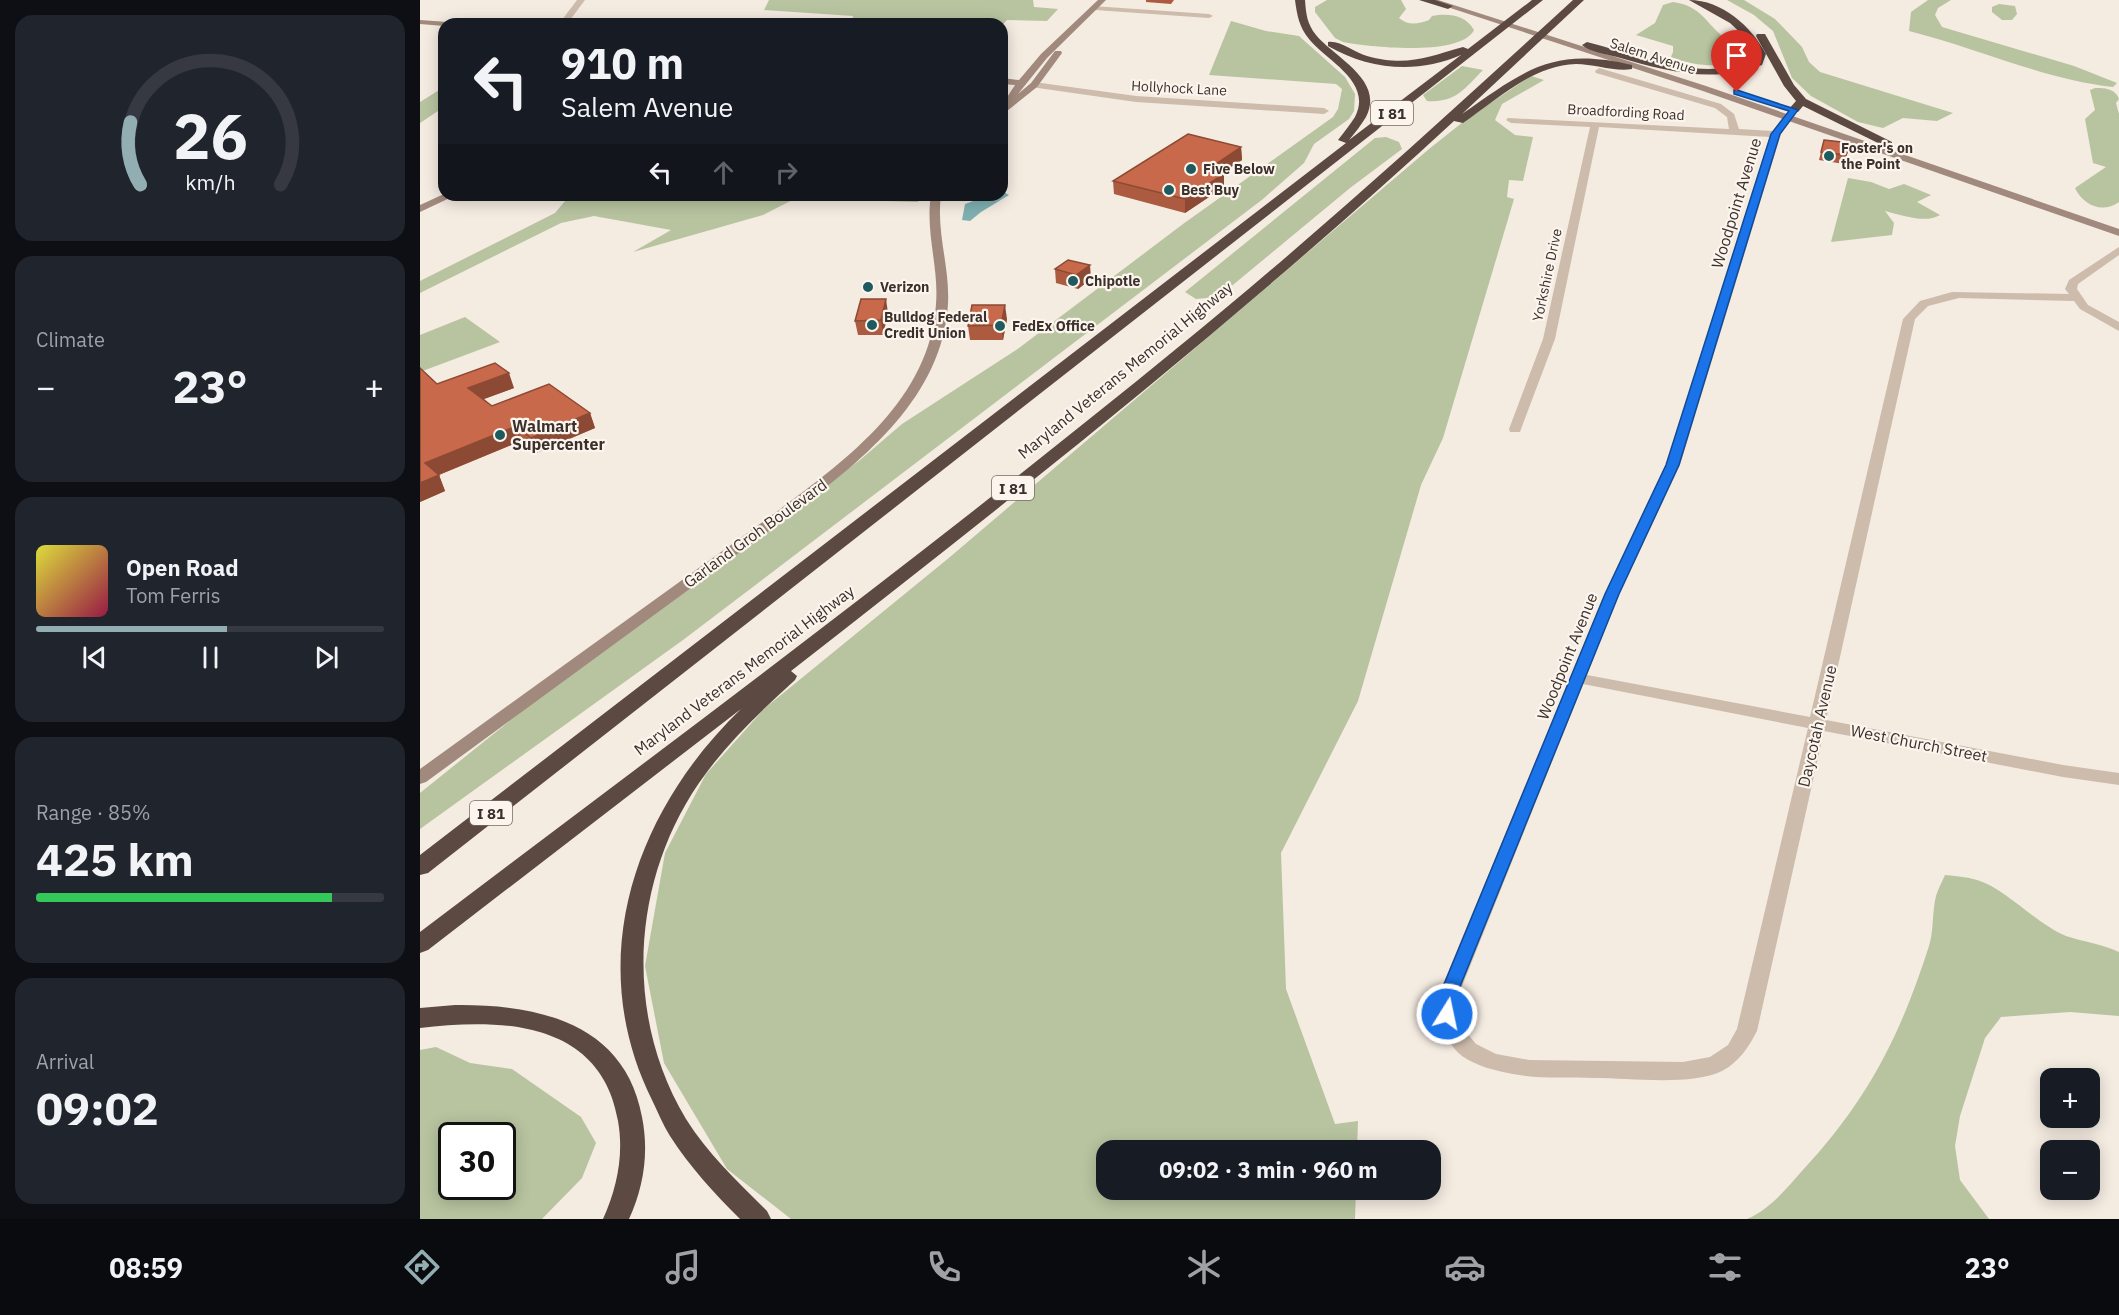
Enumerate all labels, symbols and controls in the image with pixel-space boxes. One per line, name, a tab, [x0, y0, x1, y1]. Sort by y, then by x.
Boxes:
pin	[1711, 30, 1762, 92]
street label: Salem Avenue	[1608, 34, 1699, 78]
text: 910 m	[561, 36, 684, 91]
icon: arrive	[1720, 39, 1753, 72]
icon: left	[462, 42, 540, 120]
street label: Hollyhock Lane	[1131, 77, 1228, 100]
text: Salem Avenue	[561, 89, 733, 124]
text: 26	[173, 95, 247, 176]
street label: Broadfording Road	[1567, 100, 1685, 124]
road number: I 81	[1371, 101, 1413, 125]
street label: Woodpoint Avenue	[1707, 135, 1765, 271]
place label: Foster's on the Point	[1841, 139, 1913, 173]
marker: Foster's on the Point	[1822, 149, 1836, 163]
icon: left	[644, 156, 677, 189]
icon: ahead	[707, 156, 740, 189]
icon: right	[770, 156, 803, 189]
place label: Five Below	[1203, 160, 1275, 178]
marker: Five Below	[1184, 162, 1198, 176]
text: km/h	[185, 168, 235, 196]
place label: Best Buy	[1181, 181, 1239, 199]
marker: Best Buy	[1162, 183, 1176, 197]
street label: Yorkshire Drive	[1528, 227, 1566, 323]
place label: Chipotle	[1085, 272, 1140, 290]
marker: Chipotle	[1066, 274, 1080, 288]
street label: Maryland Veterans Memorial Highway	[1014, 277, 1236, 463]
place label: Verizon	[880, 278, 929, 296]
marker: Verizon	[861, 280, 875, 294]
place label: Bulldog Federal Credit Union	[884, 308, 987, 342]
place label: FedEx Office	[1012, 317, 1095, 335]
marker: Bulldog Federal Credit Union	[865, 318, 879, 332]
marker: FedEx Office	[993, 319, 1007, 333]
text: Climate	[36, 326, 105, 353]
text: 23°	[172, 357, 248, 415]
text: −	[36, 365, 56, 408]
text: +	[364, 365, 384, 408]
place label: Walmart Supercenter	[512, 416, 605, 454]
marker: Walmart Supercenter	[493, 428, 507, 442]
street label: Garland Groh Boulevard	[679, 474, 831, 592]
road number: I 81	[992, 476, 1034, 500]
text: Open Road	[126, 553, 239, 582]
street label: Maryland Veterans Memorial Highway	[630, 581, 858, 759]
text: Tom Ferris	[126, 582, 221, 609]
street label: Woodpoint Avenue	[1532, 589, 1602, 723]
icon: previous	[78, 641, 111, 674]
icon: pause	[194, 641, 227, 674]
icon: next	[310, 641, 343, 674]
street label: Daycotah Avenue	[1793, 663, 1841, 789]
street label: West Church Street	[1849, 720, 1989, 766]
text: Range · 85%	[36, 799, 151, 826]
road number: I 81	[470, 801, 512, 825]
text: 425 km	[36, 830, 194, 888]
position arrow	[1415, 982, 1479, 1046]
text: Arrival	[36, 1048, 94, 1075]
map controls	[2040, 1068, 2100, 1200]
button: +	[2040, 1068, 2100, 1128]
text: 09:02	[36, 1079, 159, 1137]
speed limit sign: 30	[438, 1122, 516, 1200]
button: −	[2040, 1140, 2100, 1200]
text: 09:02 · 3 min · 960 m	[1159, 1155, 1378, 1184]
icon: directions	[401, 1246, 443, 1288]
icon: music	[662, 1246, 704, 1288]
icon: phone	[923, 1246, 965, 1288]
icon: climate	[1183, 1246, 1225, 1288]
icon: car	[1444, 1246, 1486, 1288]
icon: filters	[1704, 1246, 1746, 1288]
text: 08:59	[109, 1250, 183, 1285]
text: 23°	[1965, 1250, 2010, 1285]

